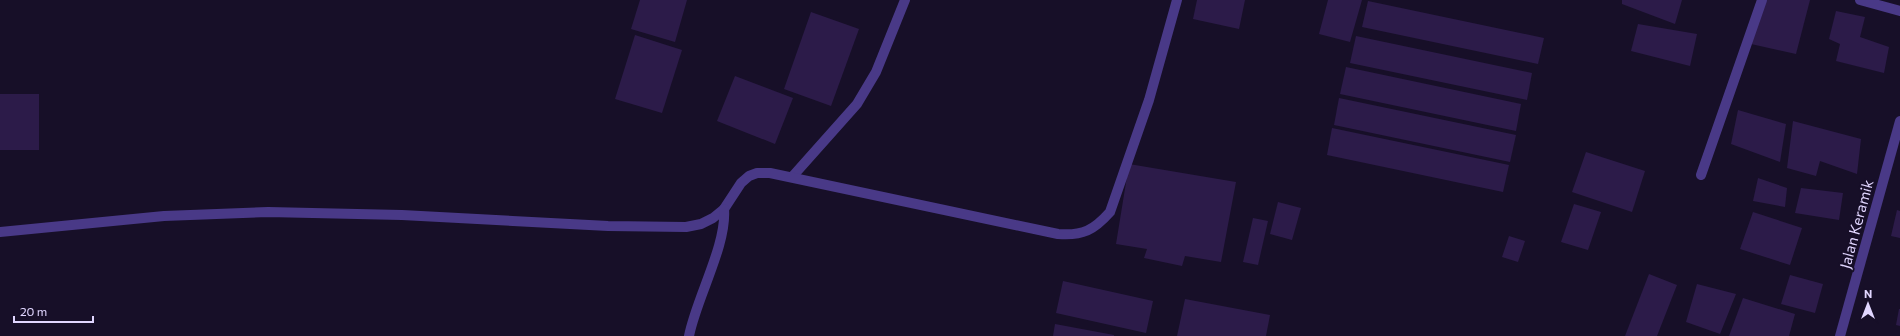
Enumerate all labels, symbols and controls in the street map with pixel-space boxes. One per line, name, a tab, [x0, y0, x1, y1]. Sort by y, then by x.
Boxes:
street label: Jalan Keramik	[1835, 177, 1877, 271]
north arrow	[1848, 284, 1888, 324]
text: N	[1864, 287, 1872, 300]
scale bar	[14, 298, 93, 324]
text: 20 m	[20, 304, 47, 318]

